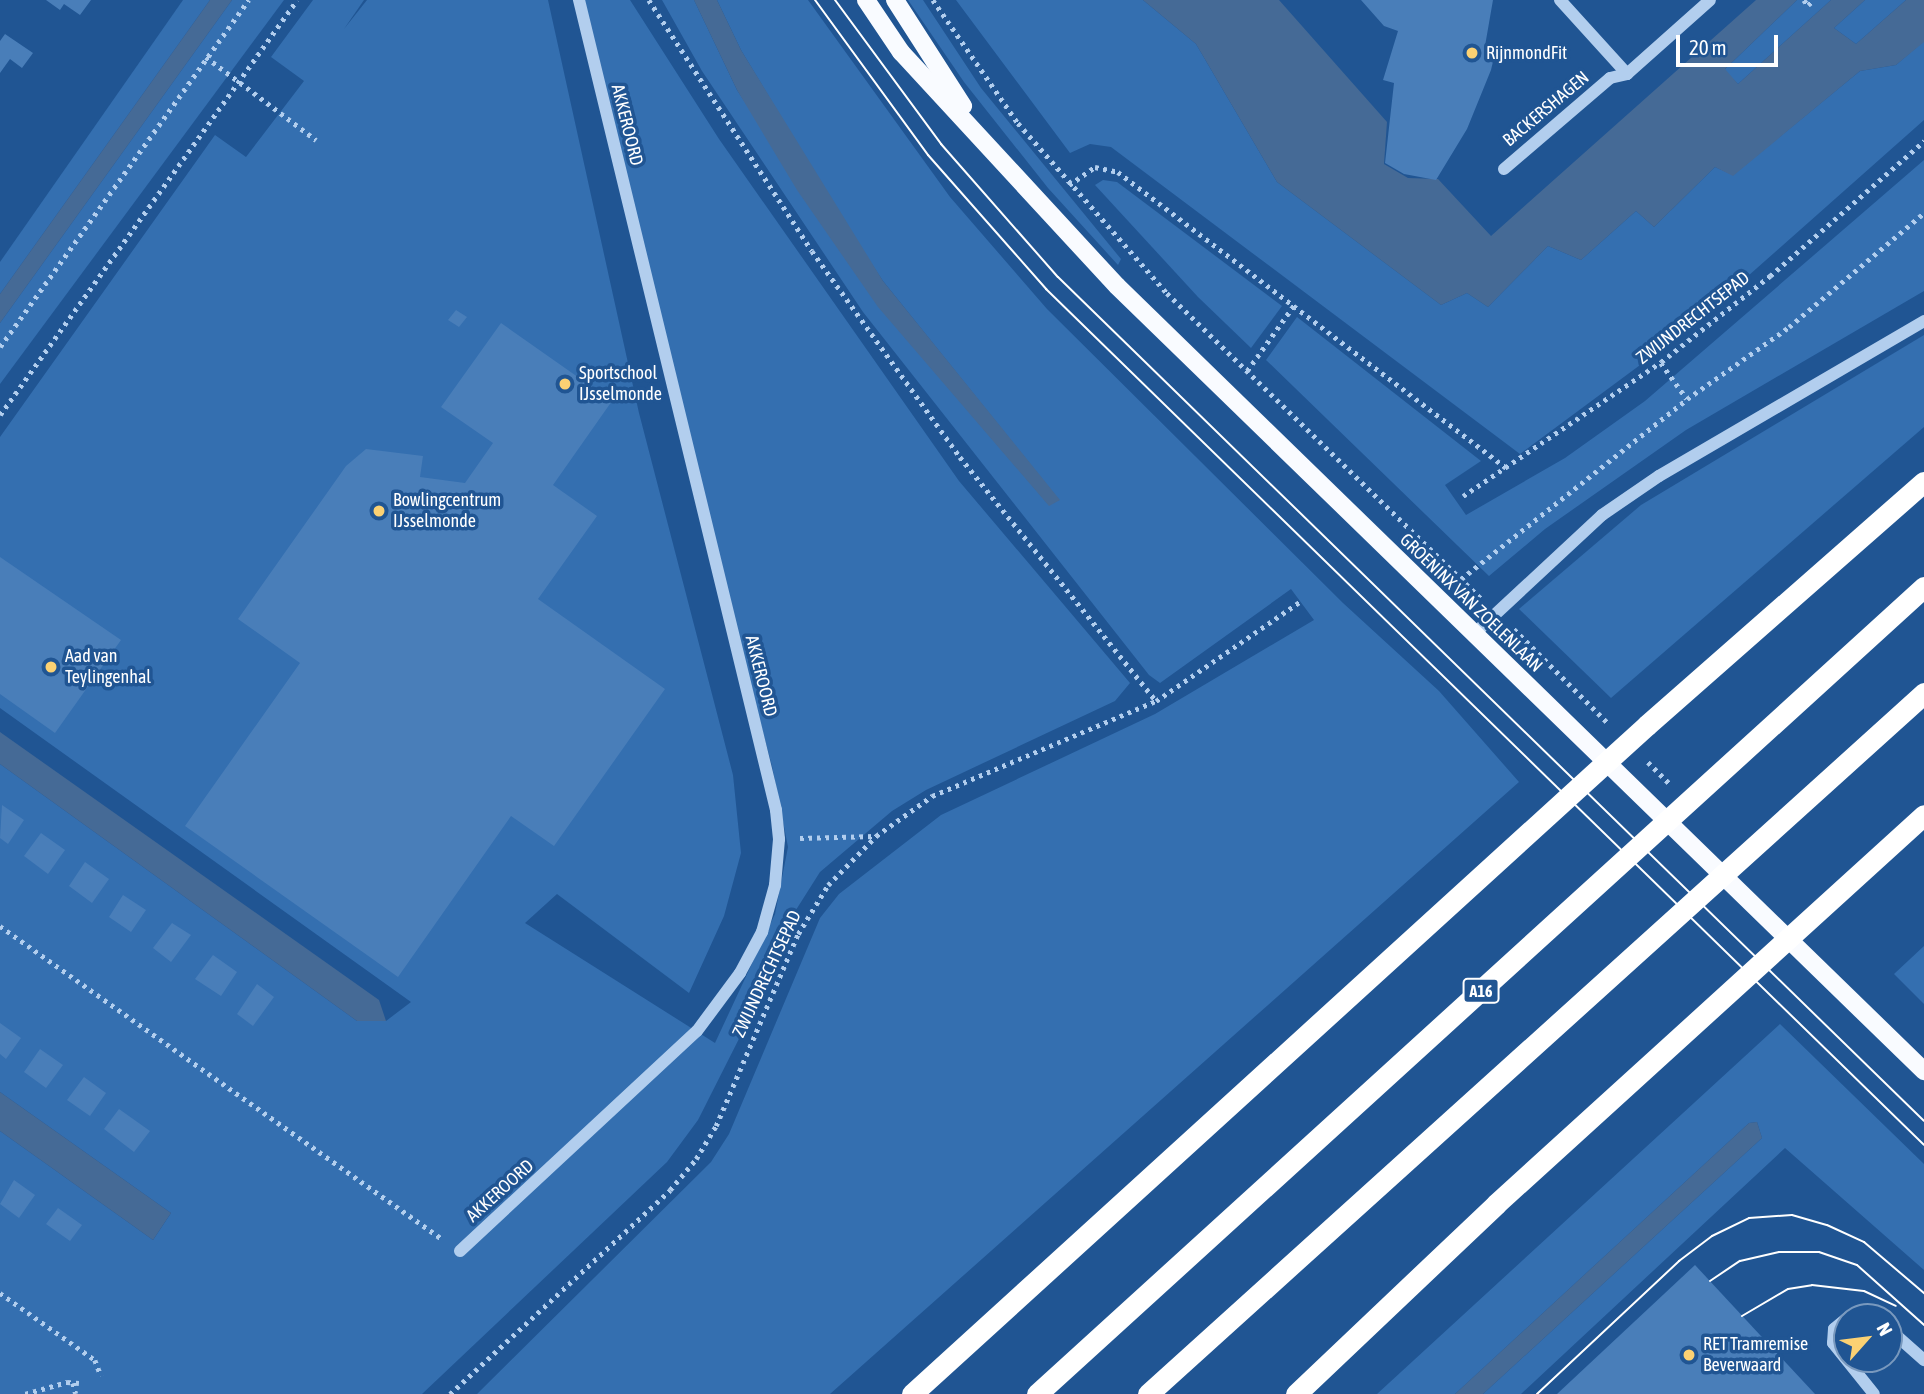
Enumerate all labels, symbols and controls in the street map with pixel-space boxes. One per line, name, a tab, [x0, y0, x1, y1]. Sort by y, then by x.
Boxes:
scale bar	[1679, 21, 1780, 65]
text: 20 m	[1689, 35, 1727, 59]
place label: RijnmondFit	[1486, 42, 1567, 64]
marker: RijnmondFit	[1464, 45, 1480, 61]
street label: BACKERSHAGEN	[1499, 67, 1593, 151]
street label: AKKEROORD	[606, 82, 648, 168]
street label: ZWIJNDRECHTSEPAD	[1632, 267, 1754, 369]
place label: Sportschool IJsselmonde	[579, 363, 662, 406]
marker: Sportschool IJsselmonde	[557, 376, 573, 392]
place label: Bowlingcentrum IJsselmonde	[393, 490, 501, 532]
marker: Bowlingcentrum IJsselmonde	[371, 503, 387, 519]
street label: GROENINX VAN ZOELENLAAN	[1395, 529, 1547, 677]
street label: AKKEROORD	[740, 633, 782, 719]
place label: Aad van Teylingenhal	[65, 646, 151, 688]
marker: Aad van Teylingenhal	[43, 659, 59, 675]
street label: ZWIJNDRECHTSEPAD	[728, 907, 806, 1041]
road number: A16	[1462, 979, 1500, 1004]
street label: AKKEROORD	[462, 1155, 538, 1227]
north arrow	[1833, 1303, 1903, 1373]
text: N	[1872, 1319, 1897, 1339]
place label: RET Tramremise Beverwaard	[1703, 1334, 1808, 1376]
marker: RET Tramremise Beverwaard	[1681, 1347, 1697, 1363]

